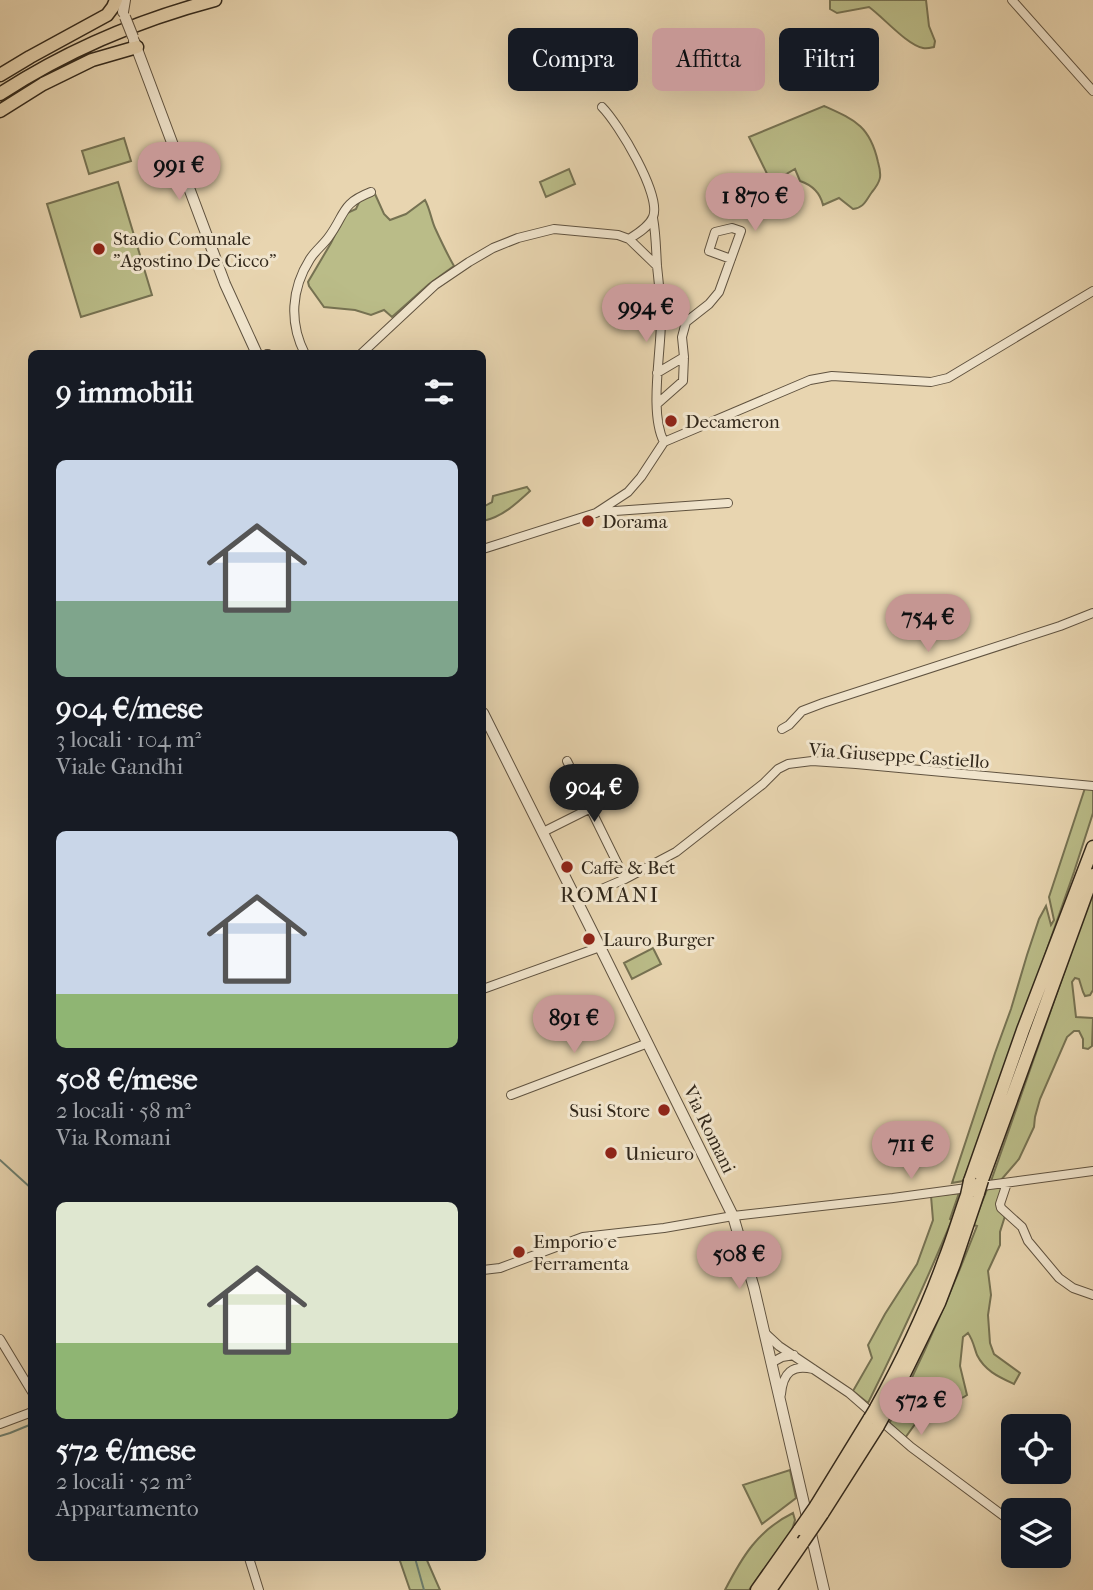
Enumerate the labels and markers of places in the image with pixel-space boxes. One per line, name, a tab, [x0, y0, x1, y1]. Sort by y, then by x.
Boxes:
pin: 991 €	[130, 142, 228, 202]
pin: 1 870 €	[690, 174, 820, 233]
place label: Stadio Comunale "Agostino De Cicco"	[113, 228, 276, 272]
marker: Stadio Comunale "Agostino De Cicco"	[91, 241, 107, 257]
pin: 994 €	[597, 284, 695, 344]
place label: Decameron	[685, 411, 780, 433]
marker: Decameron	[663, 413, 679, 429]
place label: Dorama	[602, 511, 668, 533]
marker: Dorama	[580, 513, 596, 529]
pin: 754 €	[879, 594, 977, 654]
pin: 904 €	[545, 764, 643, 824]
place label: Caffe & Bet	[581, 857, 676, 879]
marker: Caffe & Bet	[559, 859, 575, 875]
place label: Lauro Burger	[603, 929, 715, 951]
marker: Lauro Burger	[581, 931, 597, 947]
pin: 891 €	[525, 996, 623, 1055]
place label: Susi Store	[569, 1100, 650, 1122]
marker: Susi Store	[656, 1102, 672, 1118]
pin: 711 €	[862, 1122, 960, 1181]
place label: Unieuro	[625, 1143, 694, 1165]
marker: Unieuro	[603, 1145, 619, 1161]
place label: Emporio e Ferramenta	[533, 1231, 629, 1275]
pin: 508 €	[690, 1232, 788, 1291]
marker: Emporio e Ferramenta	[511, 1244, 527, 1260]
pin: 572 €	[872, 1378, 970, 1437]

